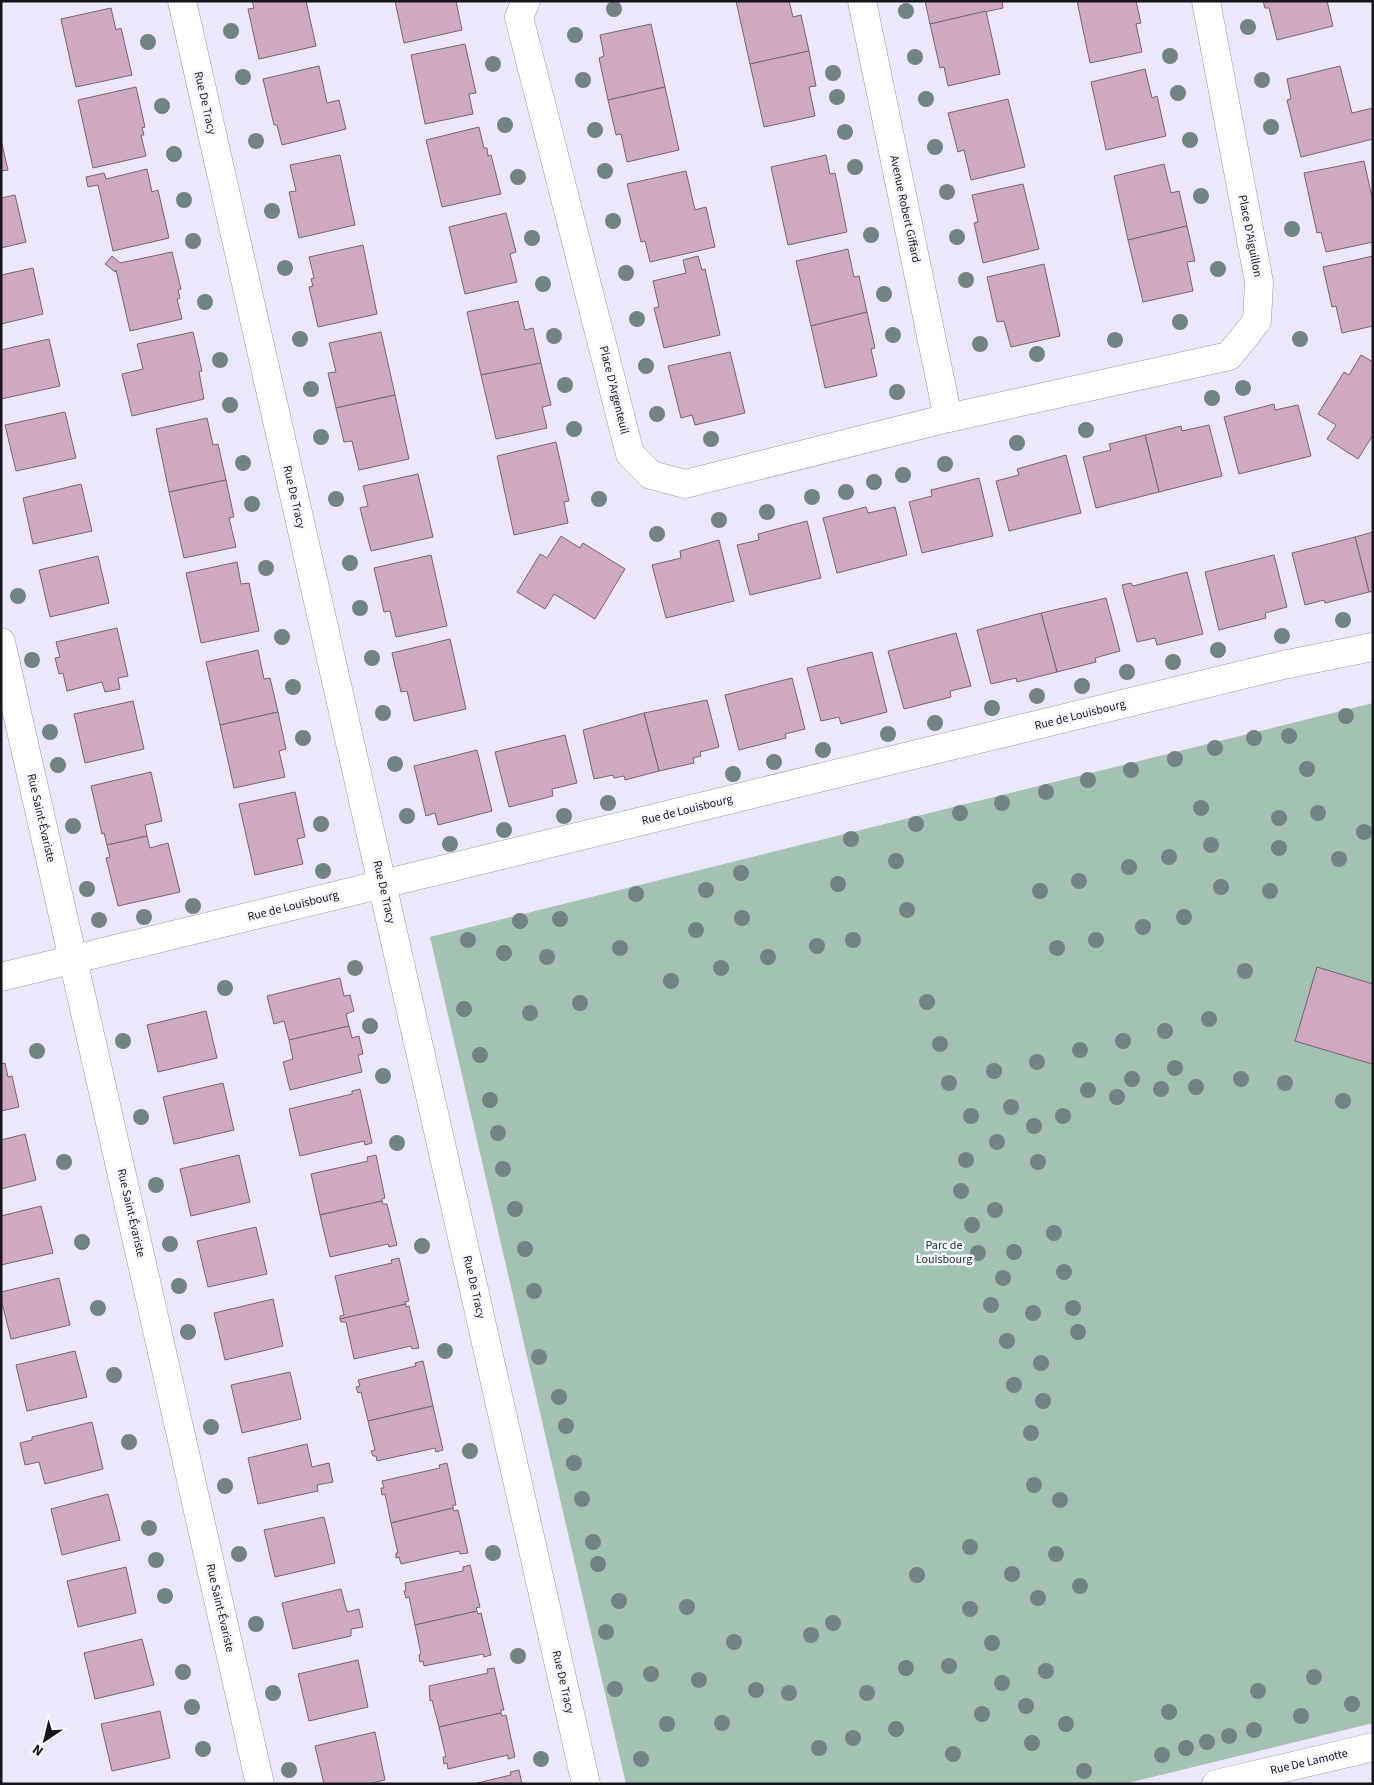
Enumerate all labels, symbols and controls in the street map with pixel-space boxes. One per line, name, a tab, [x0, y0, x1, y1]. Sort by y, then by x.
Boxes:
street label: Rue De Tracy	[189, 70, 221, 137]
street label: Avenue Robert Giffard	[885, 154, 925, 264]
street label: Place D'Aiguillon	[1234, 193, 1266, 279]
street label: Place D'Argenteuil	[595, 344, 633, 436]
street label: Rue De Tracy	[278, 464, 310, 531]
street label: Rue de Louisbourg	[1033, 695, 1127, 735]
street label: Rue Saint-Évariste	[23, 772, 59, 864]
street label: Rue de Louisbourg	[640, 790, 734, 830]
street label: Rue De Tracy	[368, 859, 400, 926]
street label: Rue de Louisbourg	[246, 886, 340, 926]
street label: Rue Saint-Évariste	[113, 1167, 149, 1259]
park label: Parc de Louisbourg	[916, 1237, 972, 1268]
street label: Rue De Tracy	[458, 1254, 490, 1321]
street label: Rue Saint-Évariste	[202, 1562, 238, 1654]
street label: Rue De Tracy	[547, 1649, 579, 1716]
north arrow	[20, 1715, 70, 1765]
text: N	[29, 1739, 48, 1761]
street label: Rue De Lamotte	[1268, 1745, 1350, 1779]

